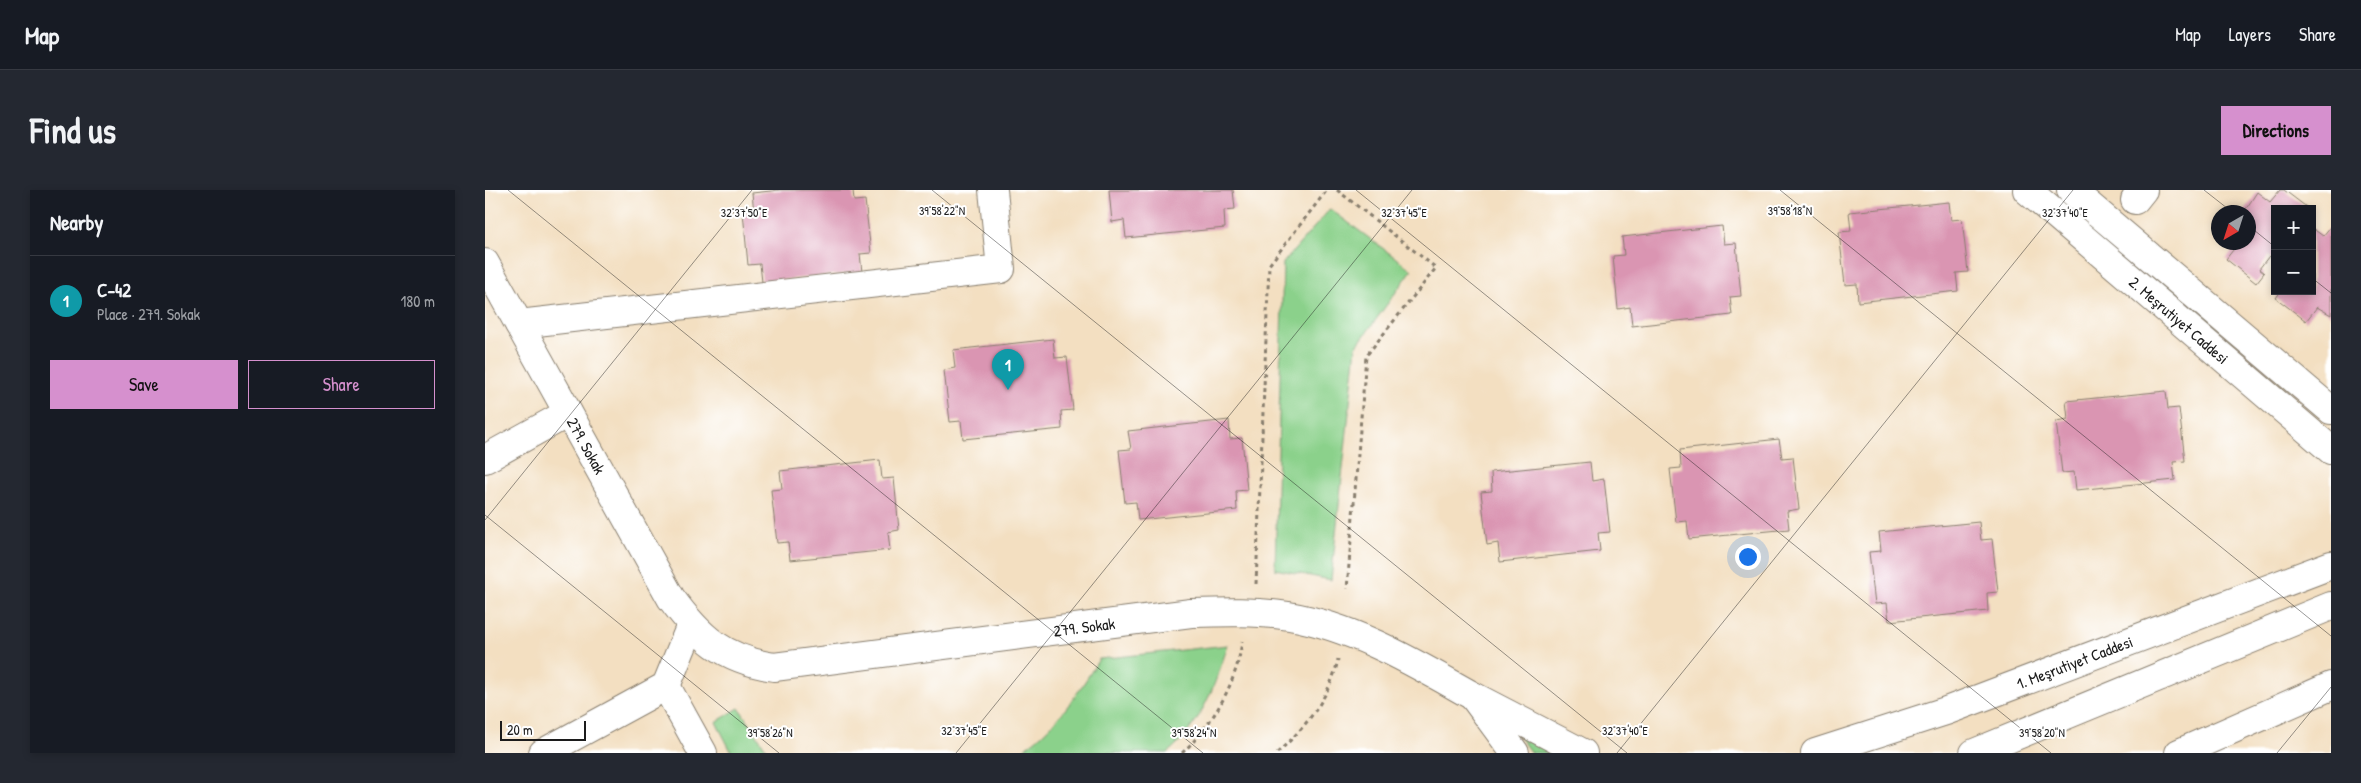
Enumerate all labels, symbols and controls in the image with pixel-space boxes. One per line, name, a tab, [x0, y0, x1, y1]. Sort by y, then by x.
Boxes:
text: Map	[25, 19, 59, 51]
text: Map	[2175, 22, 2201, 47]
text: Layers	[2229, 22, 2271, 47]
text: Share	[2299, 22, 2336, 47]
button: Directions	[2221, 106, 2331, 155]
text: Find us	[30, 107, 116, 154]
text: 39°58'22"N	[919, 202, 965, 219]
text: 39°58'18"N	[1768, 202, 1812, 219]
text: 32°37'50"E	[721, 204, 768, 221]
text: 32°37'45"E	[1381, 204, 1427, 221]
text: 32°37'40"E	[2042, 204, 2089, 221]
north arrow	[2211, 205, 2256, 250]
map controls	[2271, 205, 2316, 295]
button: +	[2271, 205, 2316, 250]
text: Nearby	[50, 208, 103, 237]
button: −	[2271, 250, 2316, 295]
street label: 2. Meşrutiyet Caddesi	[2125, 271, 2233, 369]
text: C-42	[97, 277, 131, 303]
text: 1	[63, 290, 69, 312]
text: 180 m	[401, 290, 435, 312]
text: Place · 279. Sokak	[97, 303, 200, 325]
pin: 1	[992, 349, 1024, 390]
button: Save	[50, 360, 238, 409]
button: Share	[248, 360, 435, 409]
street label: 279. Sokak	[562, 413, 611, 478]
your location	[1735, 544, 1761, 570]
street label: 279. Sokak	[1052, 612, 1117, 642]
street label: 1. Meşrutiyet Caddesi	[2013, 630, 2136, 694]
scale bar	[500, 718, 586, 741]
text: 20 m	[507, 720, 533, 739]
text: 32°37'45"E	[941, 722, 987, 739]
text: 32°37'40"E	[1602, 722, 1649, 739]
text: 39°58'26"N	[747, 724, 793, 741]
text: 39°58'24"N	[1172, 724, 1216, 741]
text: 39°58'20"N	[2019, 724, 2065, 741]

